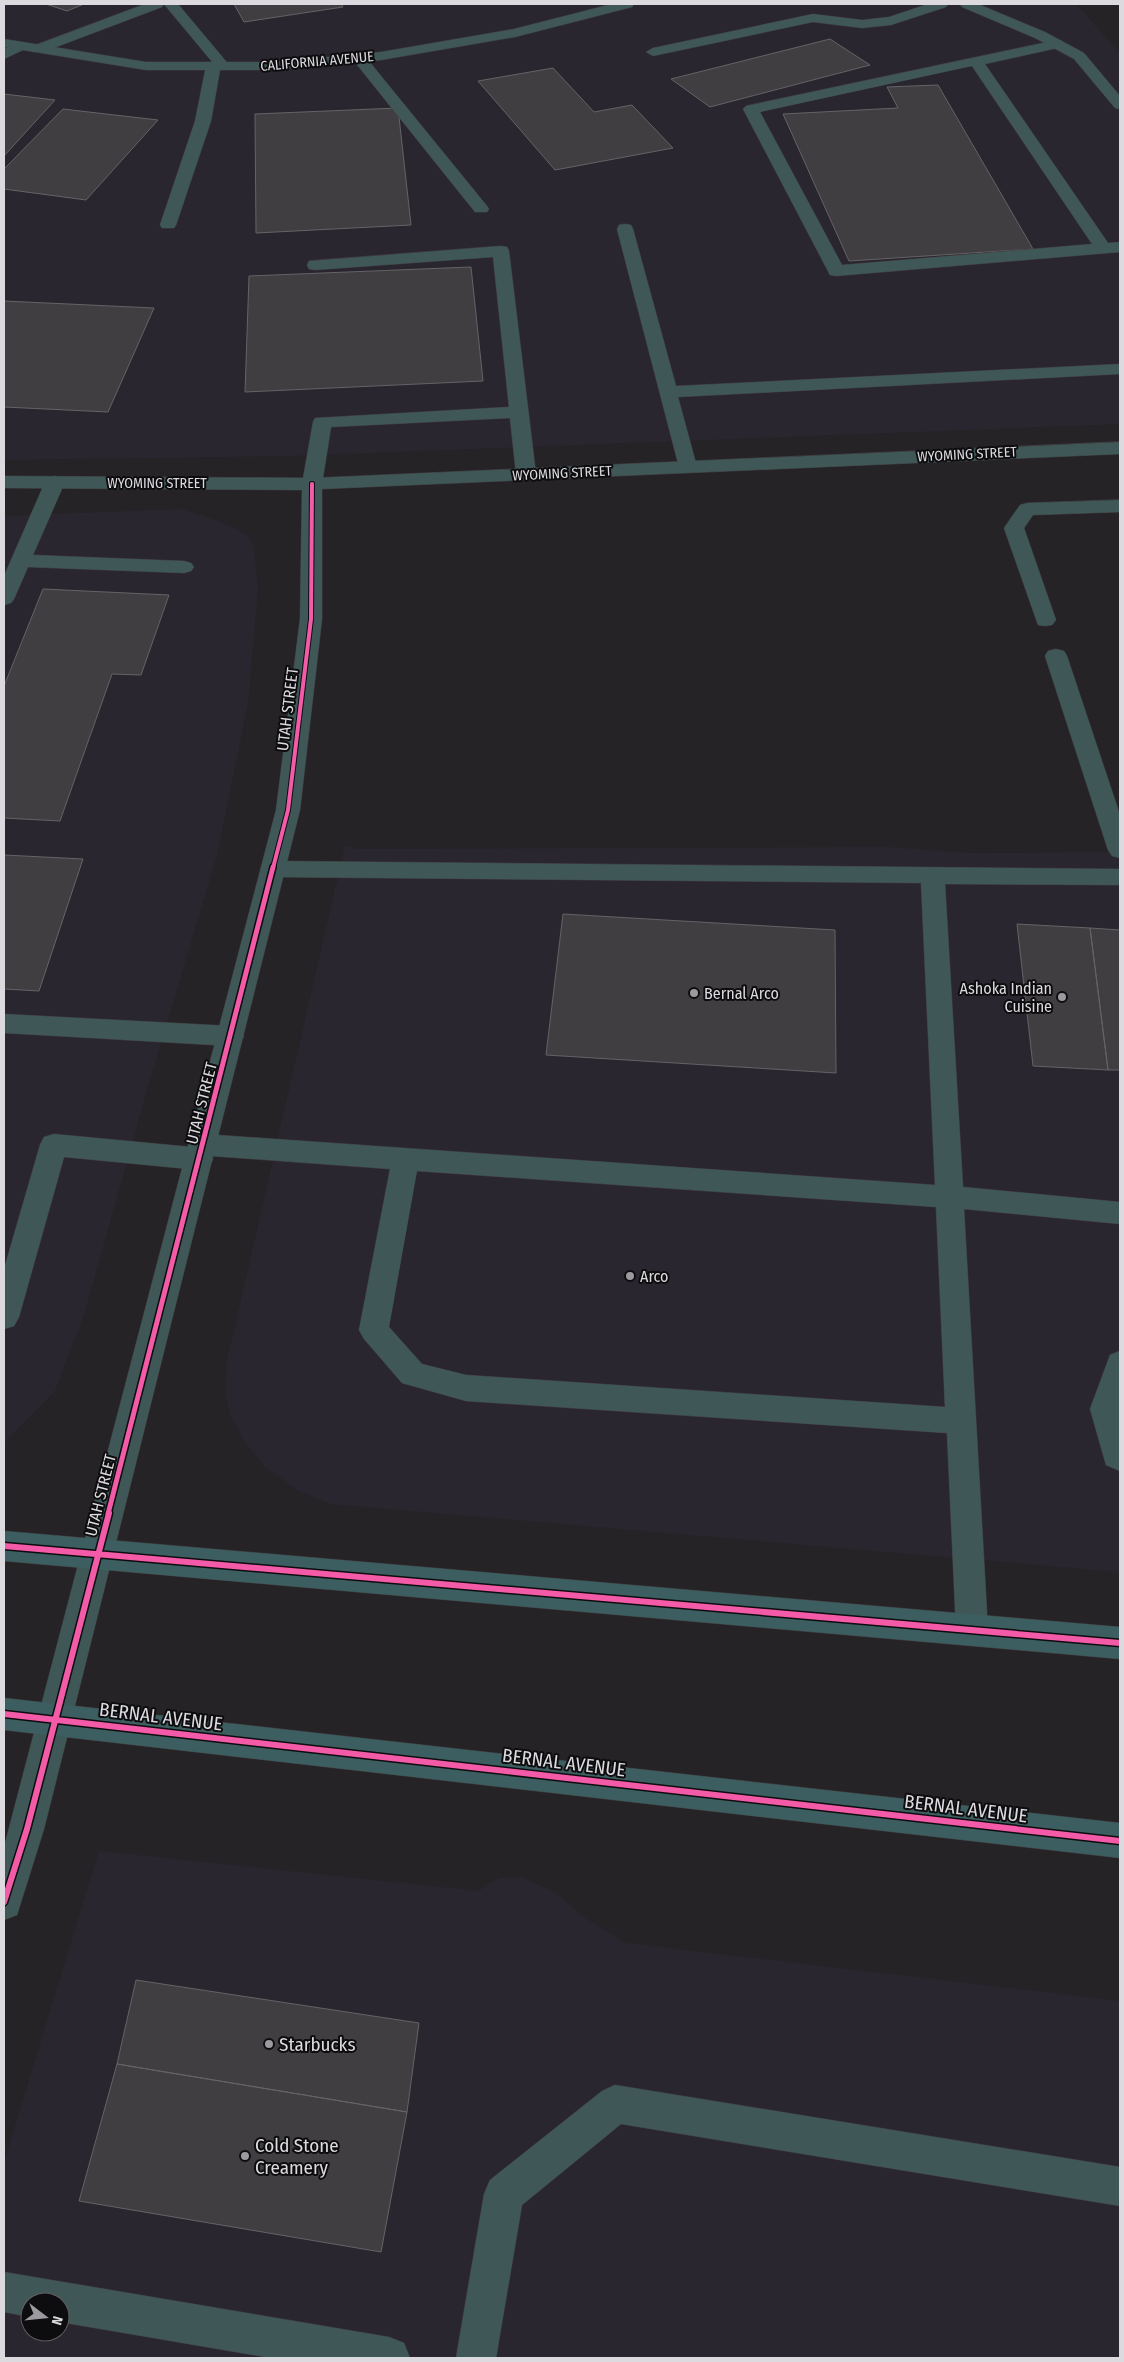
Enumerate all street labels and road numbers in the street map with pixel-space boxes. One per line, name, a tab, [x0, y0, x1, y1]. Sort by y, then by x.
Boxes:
street label: CALIFORNIA AVENUE	[260, 48, 375, 75]
street label: WYOMING STREET	[917, 443, 1018, 466]
street label: WYOMING STREET	[512, 462, 613, 485]
street label: WYOMING STREET	[107, 475, 207, 492]
street label: UTAH STREET	[273, 666, 302, 752]
street label: UTAH STREET	[182, 1059, 221, 1146]
street label: UTAH STREET	[81, 1451, 120, 1538]
street label: BERNAL AVENUE	[98, 1698, 224, 1735]
street label: BERNAL AVENUE	[501, 1744, 627, 1781]
street label: BERNAL AVENUE	[903, 1790, 1029, 1827]

